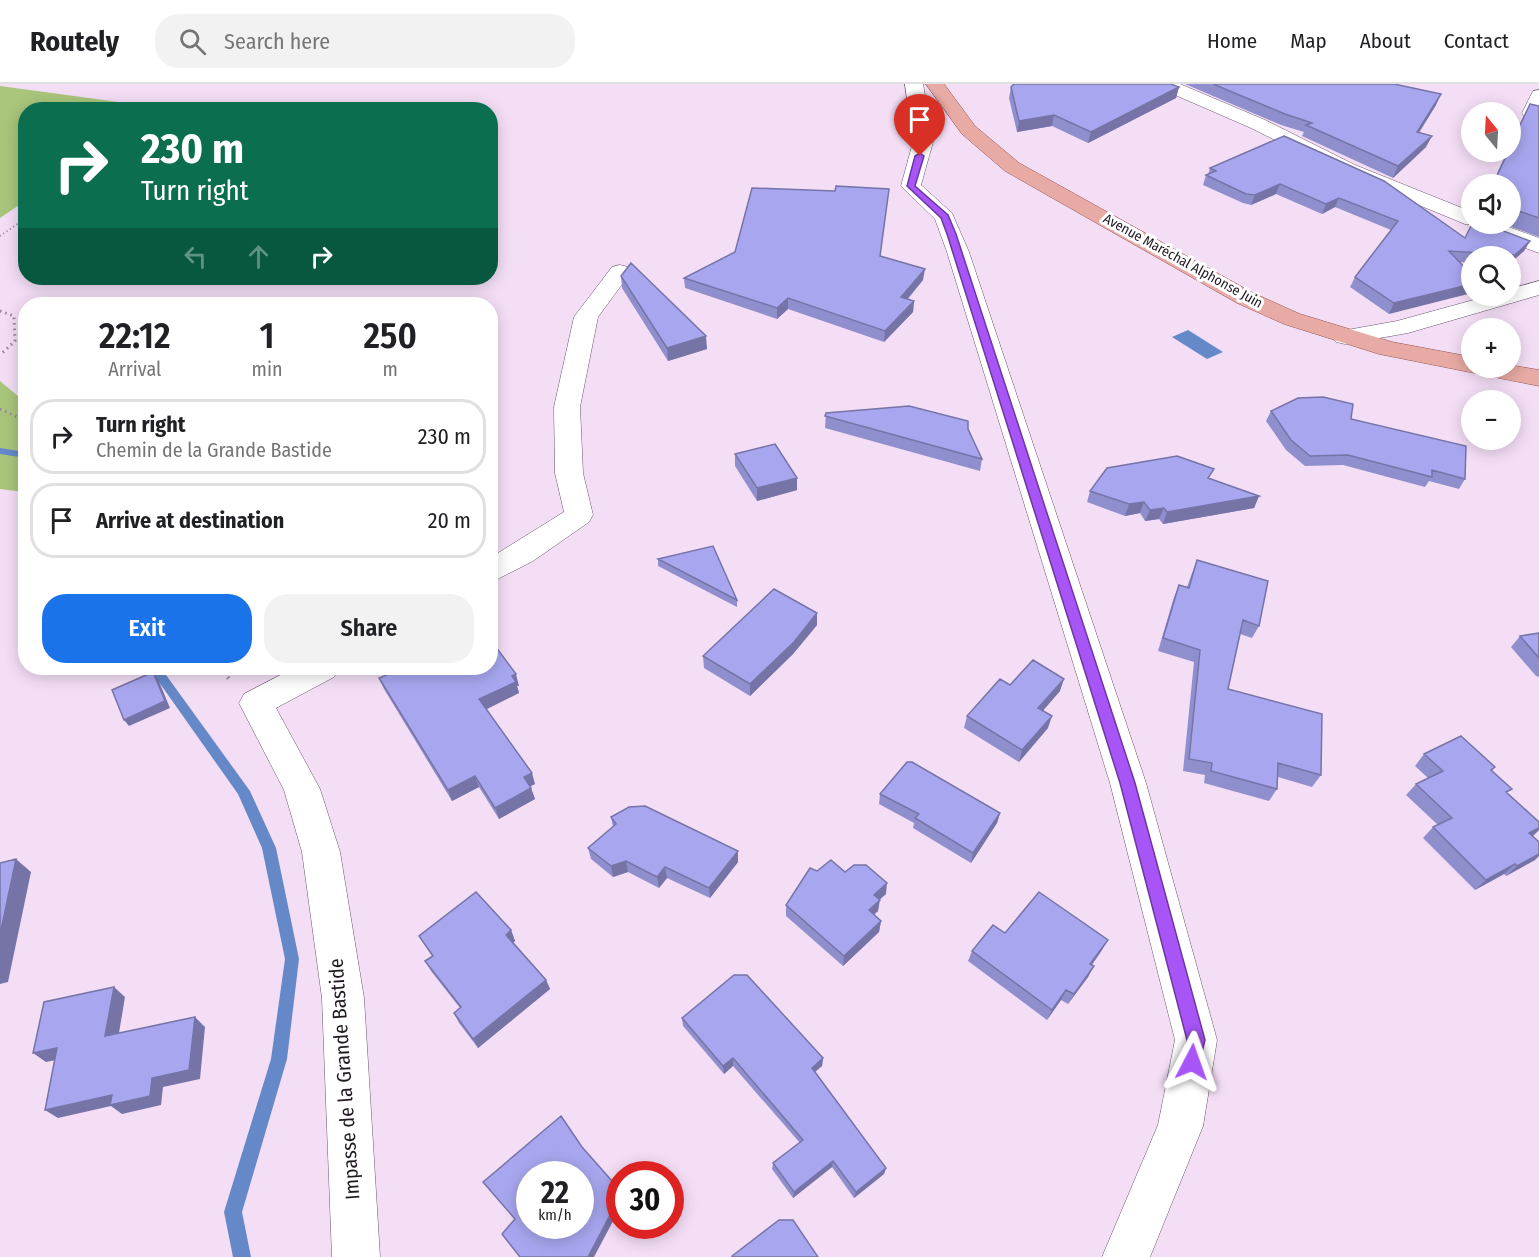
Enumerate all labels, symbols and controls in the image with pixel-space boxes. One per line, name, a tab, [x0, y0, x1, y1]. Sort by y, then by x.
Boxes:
search box	[155, 14, 575, 68]
text: Routely	[30, 25, 119, 58]
icon: search	[176, 25, 209, 58]
text: Search here	[224, 28, 330, 55]
text: Home	[1207, 28, 1257, 54]
text: Map	[1290, 28, 1327, 54]
text: About	[1360, 28, 1411, 54]
text: Contact	[1444, 28, 1509, 54]
pin	[894, 94, 945, 156]
north arrow	[1461, 102, 1521, 162]
map controls	[1461, 102, 1521, 450]
icon: arrive	[903, 103, 936, 136]
text: 230 m	[141, 124, 244, 174]
icon: right	[42, 126, 120, 204]
button: sound	[1461, 174, 1521, 234]
text: Turn right	[141, 175, 249, 207]
street label: Avenue Maréchal Alphonse Juin	[1100, 210, 1266, 312]
icon: left	[179, 240, 212, 273]
icon: ahead	[242, 240, 275, 273]
icon: right	[305, 240, 338, 273]
button: search	[1461, 246, 1521, 306]
text: 22:12	[99, 314, 171, 358]
text: 1	[260, 314, 275, 358]
text: 250	[364, 314, 417, 358]
button: +	[1461, 318, 1521, 378]
text: Arrival	[108, 357, 161, 381]
text: min	[252, 357, 283, 381]
text: m	[383, 357, 398, 381]
button: −	[1461, 390, 1521, 450]
text: Turn right	[96, 411, 185, 438]
icon: right	[45, 420, 78, 453]
text: 230 m	[418, 423, 471, 450]
text: Chemin de la Grande Bastide	[96, 438, 332, 462]
icon: arrive	[45, 504, 78, 537]
text: Arrive at destination	[96, 507, 284, 534]
text: 20 m	[428, 507, 471, 534]
button: Exit	[42, 594, 252, 663]
button: Share	[264, 594, 474, 663]
street label: Impasse de la Grande Bastide	[324, 957, 364, 1201]
position arrow	[1160, 1030, 1224, 1094]
speed limit sign: 30	[606, 1161, 684, 1239]
text: 22	[541, 1175, 569, 1211]
text: km/h	[538, 1206, 572, 1224]

